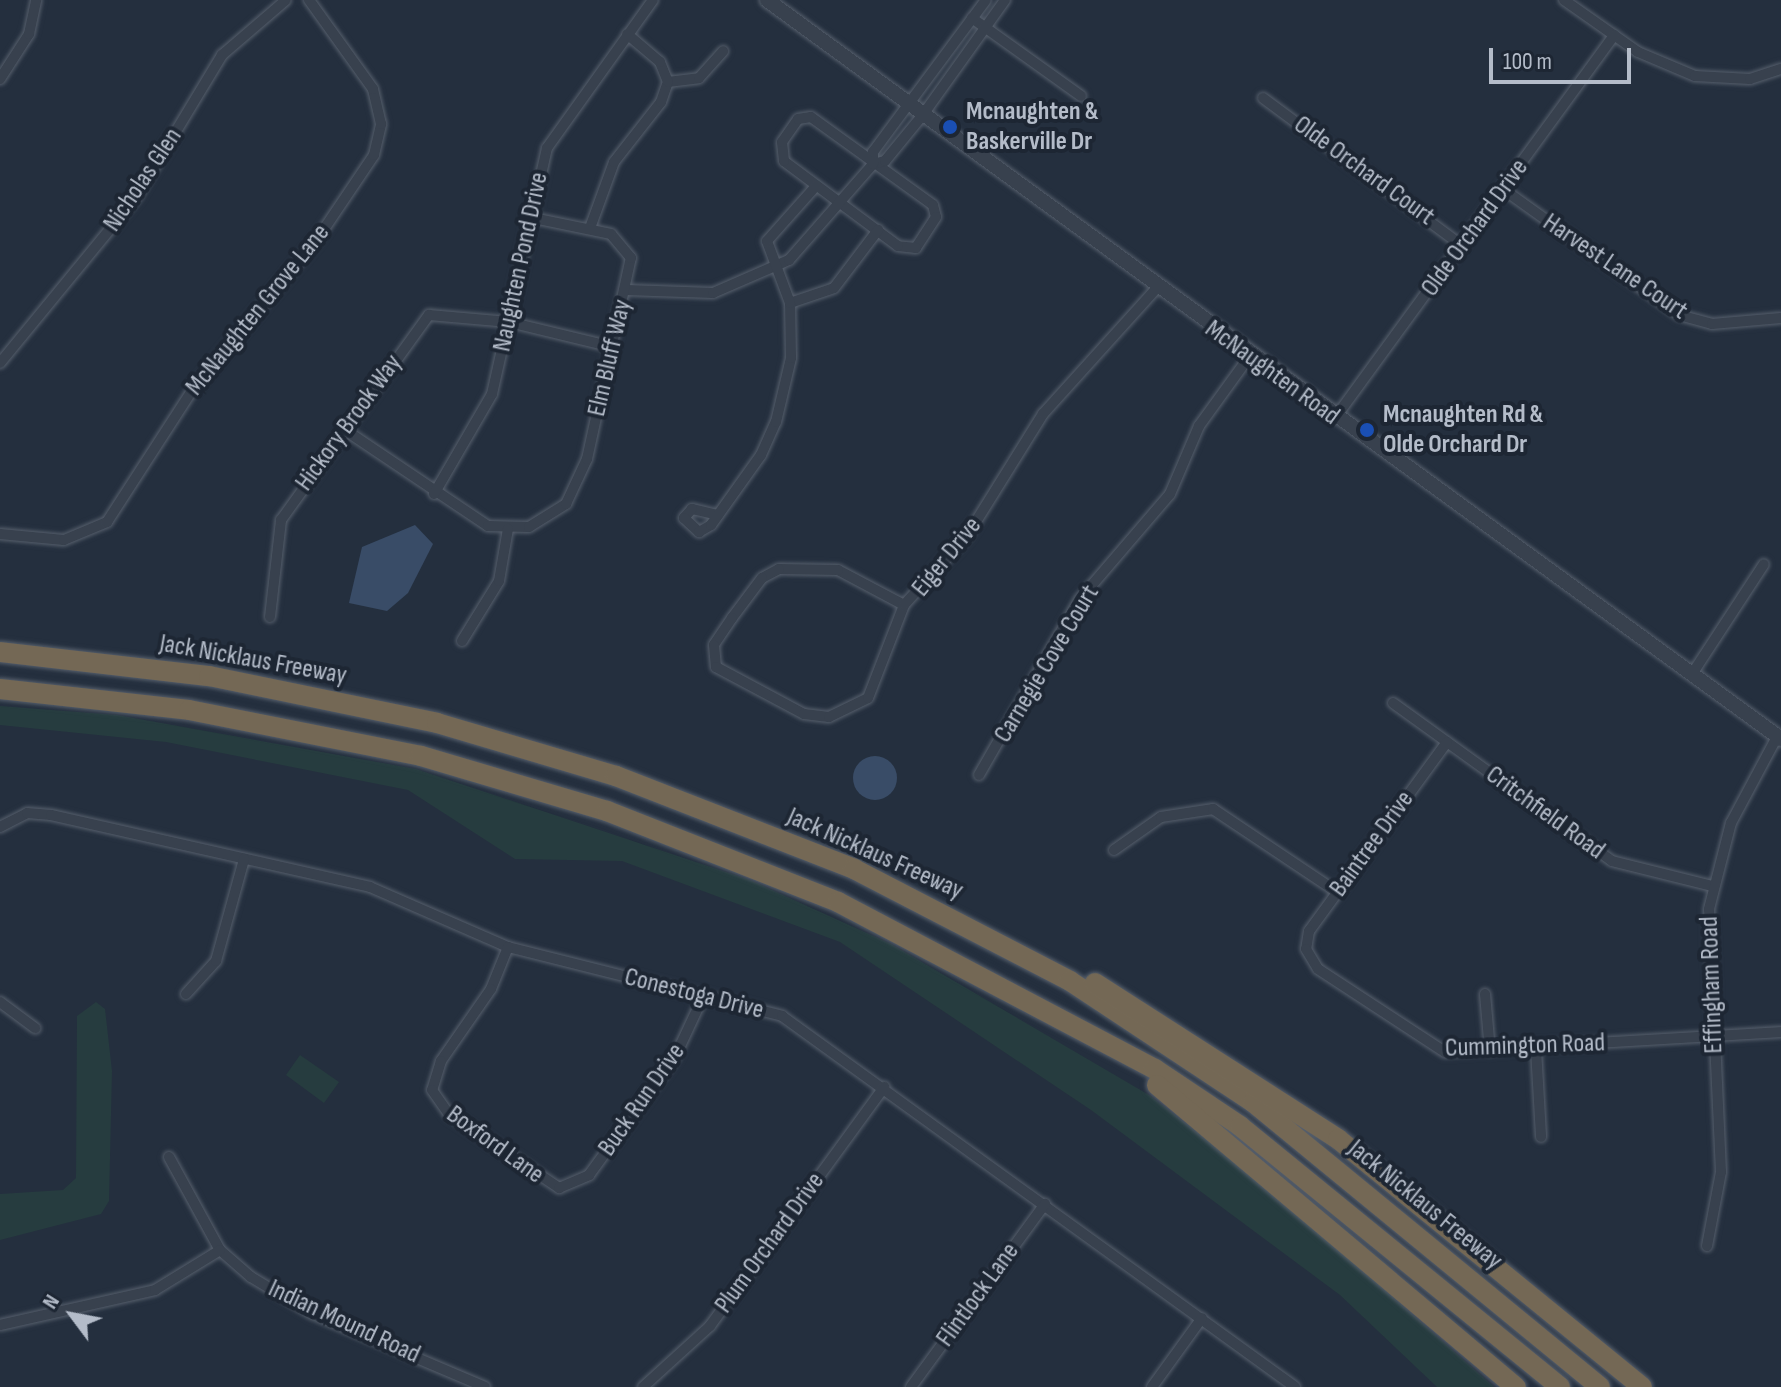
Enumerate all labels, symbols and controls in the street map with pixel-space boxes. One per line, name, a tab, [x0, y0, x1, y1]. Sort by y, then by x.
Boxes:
scale bar	[1493, 32, 1635, 82]
text: 100 m	[1503, 47, 1552, 76]
place label: Mcnaughten & Baskerville Dr	[966, 96, 1098, 158]
street label: Olde Orchard Court	[1288, 110, 1440, 232]
marker: Mcnaughten & Baskerville Dr	[941, 118, 959, 136]
street label: Nicholas Glen	[97, 122, 189, 238]
street label: Olde Orchard Drive	[1415, 153, 1535, 303]
street label: Naughten Pond Drive	[487, 169, 555, 355]
street label: Harvest Lane Court	[1537, 207, 1693, 327]
street label: McNaughten Grove Lane	[179, 218, 337, 402]
street label: Elm Bluff Way	[581, 297, 639, 419]
street label: McNaughten Road	[1199, 314, 1345, 432]
street label: Hickory Brook Way	[289, 349, 409, 497]
place label: Mcnaughten Rd & Olde Orchard Dr	[1383, 399, 1543, 460]
marker: Mcnaughten Rd & Olde Orchard Dr	[1358, 421, 1376, 439]
street label: Eiger Drive	[906, 511, 988, 603]
street label: Carnegie Cove Court	[988, 580, 1106, 748]
street label: Jack Nicklaus Freeway	[157, 628, 349, 692]
street label: Critchfield Road	[1480, 760, 1610, 866]
street label: Baintree Drive	[1323, 785, 1421, 903]
street label: Jack Nicklaus Freeway	[782, 801, 968, 907]
street label: Effingham Road	[1694, 916, 1730, 1054]
street label: Conestoga Drive	[621, 962, 767, 1026]
street label: Cummington Road	[1444, 1028, 1606, 1064]
street label: Buck Run Drive	[592, 1038, 692, 1162]
street label: Boxford Lane	[440, 1099, 550, 1191]
street label: Jack Nicklaus Freeway	[1342, 1133, 1508, 1277]
street label: Plum Orchard Drive	[708, 1167, 832, 1319]
street label: Flintlock Lane	[930, 1237, 1026, 1353]
street label: Indian Mound Road	[263, 1273, 425, 1371]
north arrow	[32, 1275, 112, 1355]
text: N	[37, 1290, 66, 1314]

